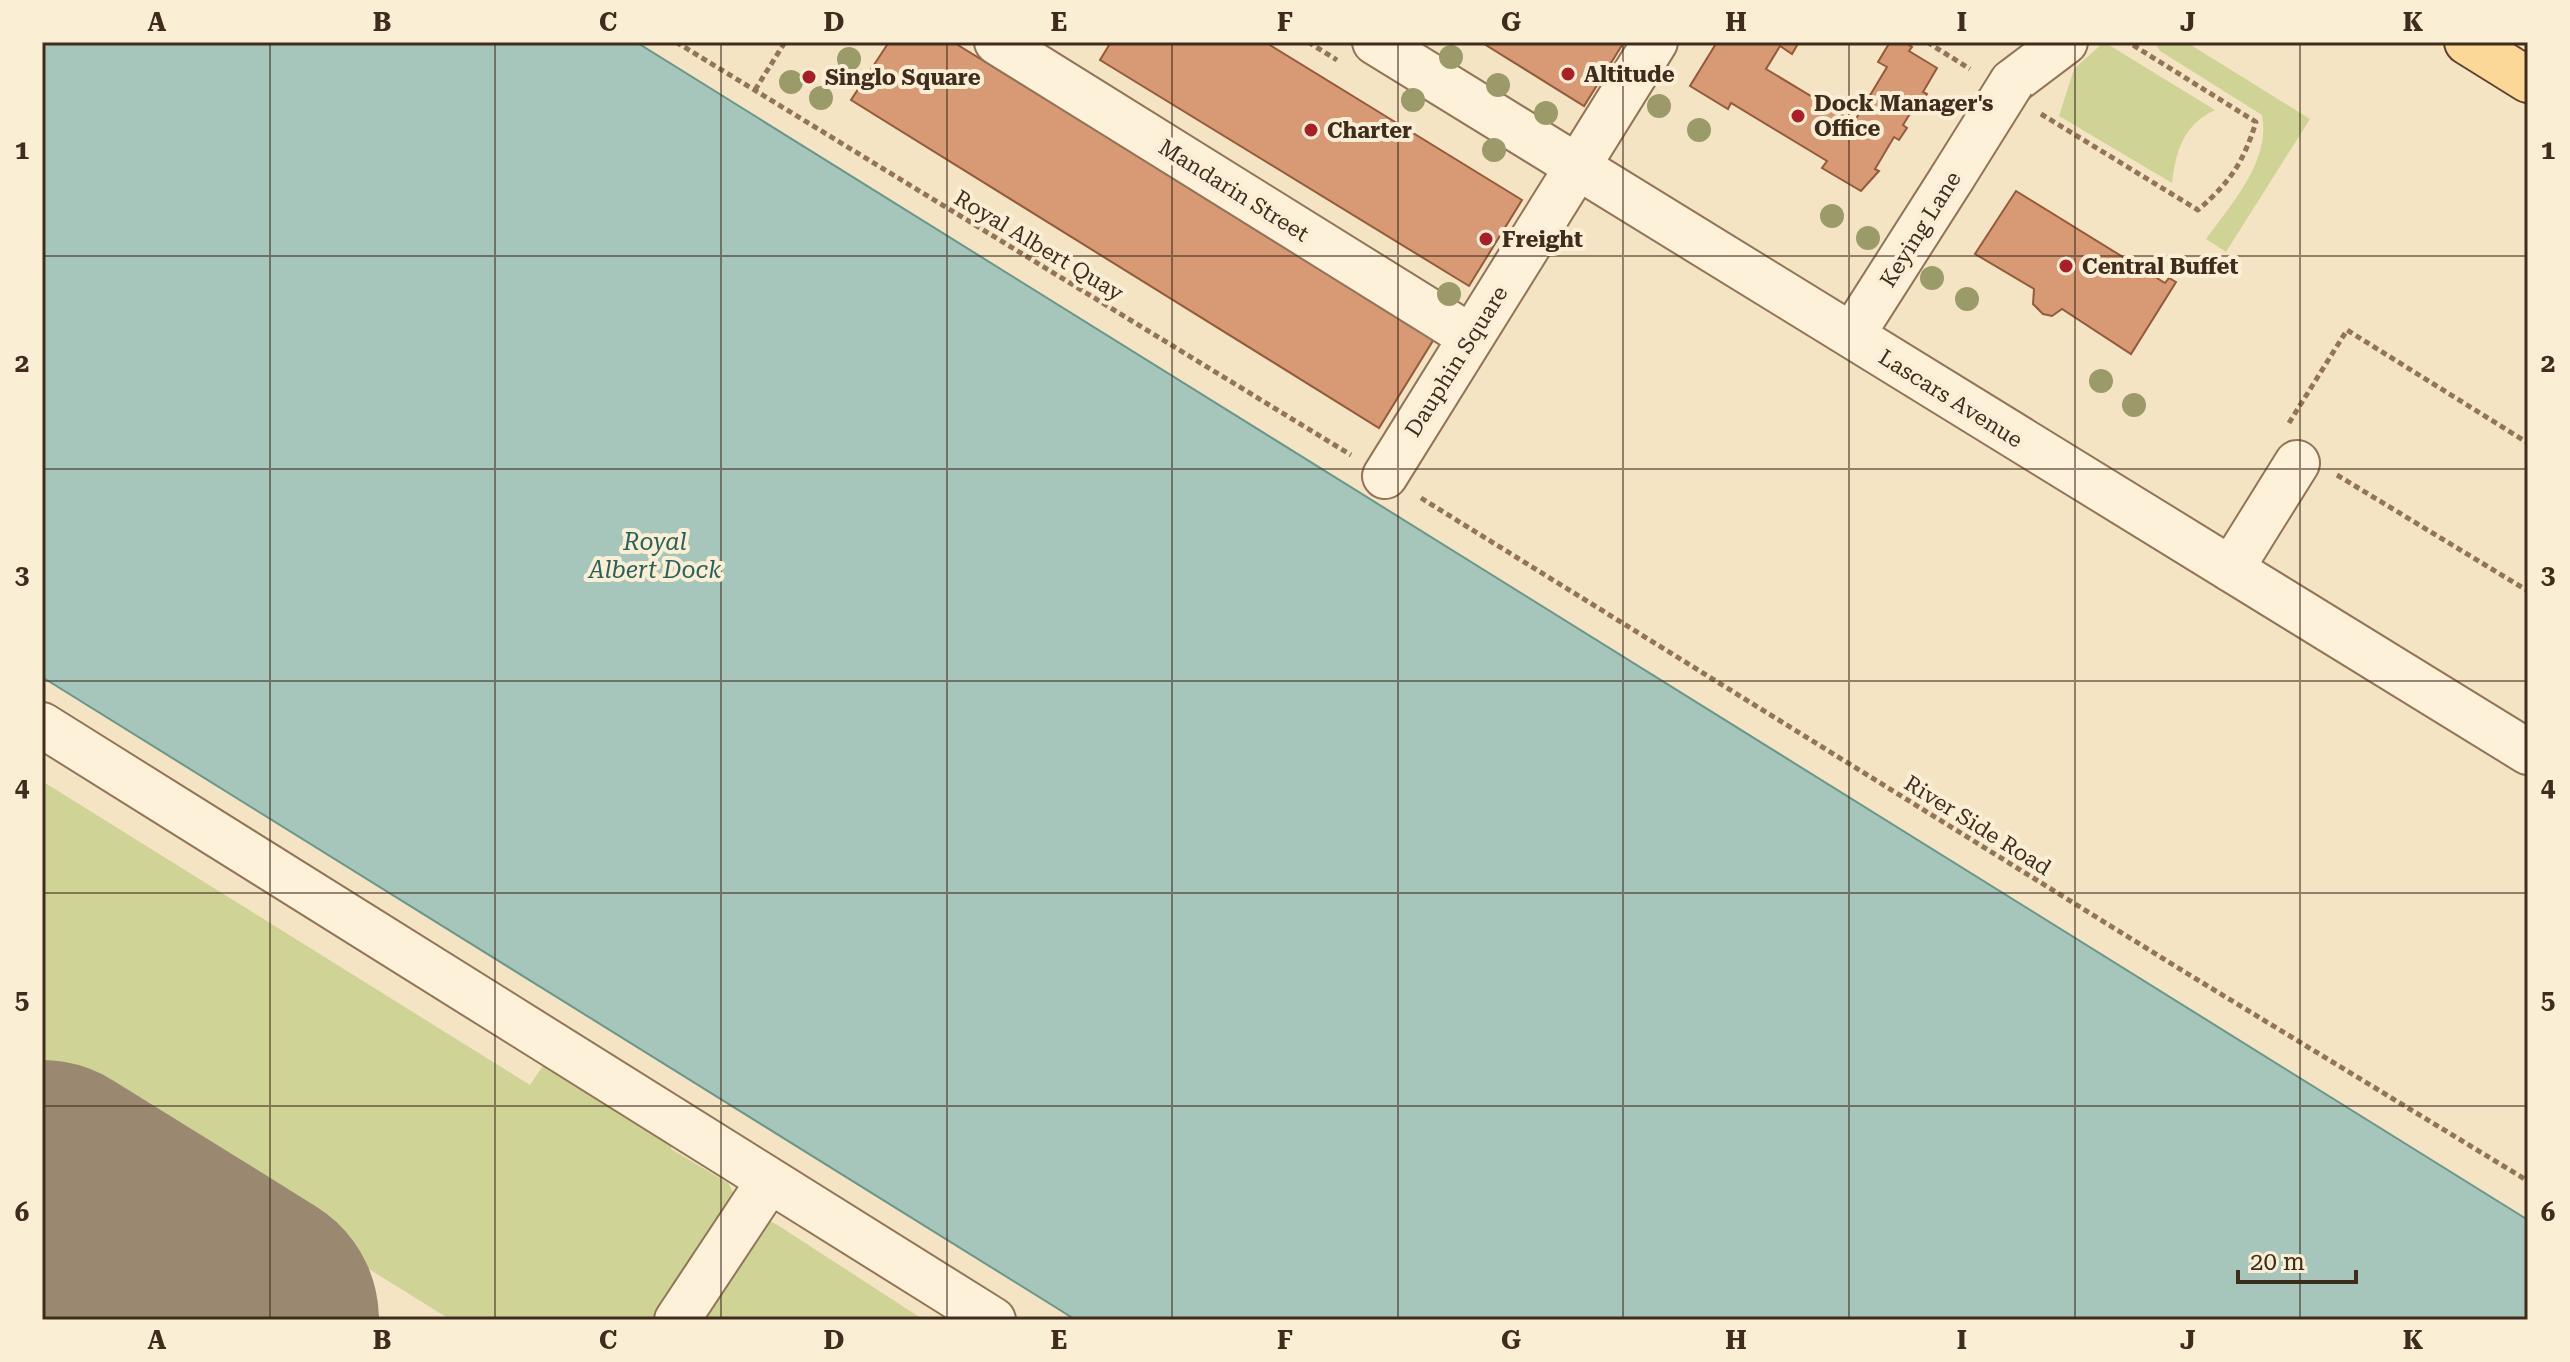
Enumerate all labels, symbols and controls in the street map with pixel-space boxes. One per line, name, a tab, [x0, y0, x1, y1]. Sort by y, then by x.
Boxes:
text: A	[148, 7, 167, 37]
text: B	[373, 7, 391, 37]
text: C	[599, 7, 617, 37]
text: D	[824, 7, 844, 37]
text: E	[1051, 7, 1067, 37]
text: F	[1277, 7, 1293, 37]
text: G	[1501, 7, 1521, 37]
text: H	[1725, 7, 1747, 37]
text: I	[1957, 7, 1967, 37]
text: J	[2180, 7, 2196, 37]
text: K	[2403, 7, 2424, 37]
place label: Altitude	[1584, 62, 1675, 87]
place label: Singlo Square	[825, 65, 981, 90]
marker: Altitude	[1559, 65, 1577, 83]
marker: Singlo Square	[800, 68, 818, 86]
place label: Dock Manager's Office	[1814, 91, 1993, 141]
marker: Dock Manager's Office	[1789, 107, 1807, 125]
place label: Charter	[1327, 118, 1412, 143]
marker: Charter	[1302, 121, 1320, 139]
street label: Mandarin Street	[1154, 134, 1313, 247]
text: 1	[15, 135, 29, 165]
text: 1	[2541, 135, 2555, 165]
street label: Keying Lane	[1875, 167, 1966, 292]
street label: Royal Albert Quay	[950, 185, 1128, 306]
place label: Freight	[1502, 227, 1583, 252]
marker: Freight	[1477, 230, 1495, 248]
place label: Central Buffet	[2082, 254, 2238, 279]
marker: Central Buffet	[2057, 257, 2075, 275]
street label: Dauphin Square	[1400, 281, 1513, 441]
street label: Lascars Avenue	[1874, 344, 2027, 453]
text: 2	[15, 348, 29, 378]
text: 2	[2541, 348, 2555, 378]
water label: Royal Albert Dock	[587, 528, 721, 584]
text: 3	[15, 560, 29, 590]
text: 3	[2541, 560, 2555, 590]
street label: River Side Road	[1900, 770, 2056, 880]
text: 4	[15, 772, 30, 802]
text: 4	[2541, 772, 2556, 802]
text: 5	[15, 985, 29, 1015]
text: 5	[2541, 985, 2555, 1015]
text: 6	[15, 1197, 29, 1227]
text: 6	[2541, 1197, 2555, 1227]
scale bar	[2238, 1234, 2356, 1284]
text: 20 m	[2250, 1248, 2305, 1276]
text: A	[148, 1325, 167, 1355]
text: B	[373, 1325, 391, 1355]
text: C	[599, 1325, 617, 1355]
text: D	[824, 1325, 844, 1355]
text: E	[1051, 1325, 1067, 1355]
text: F	[1277, 1325, 1293, 1355]
text: G	[1501, 1325, 1521, 1355]
text: H	[1725, 1325, 1747, 1355]
text: I	[1957, 1325, 1967, 1355]
text: J	[2180, 1325, 2196, 1355]
text: K	[2403, 1325, 2424, 1355]

